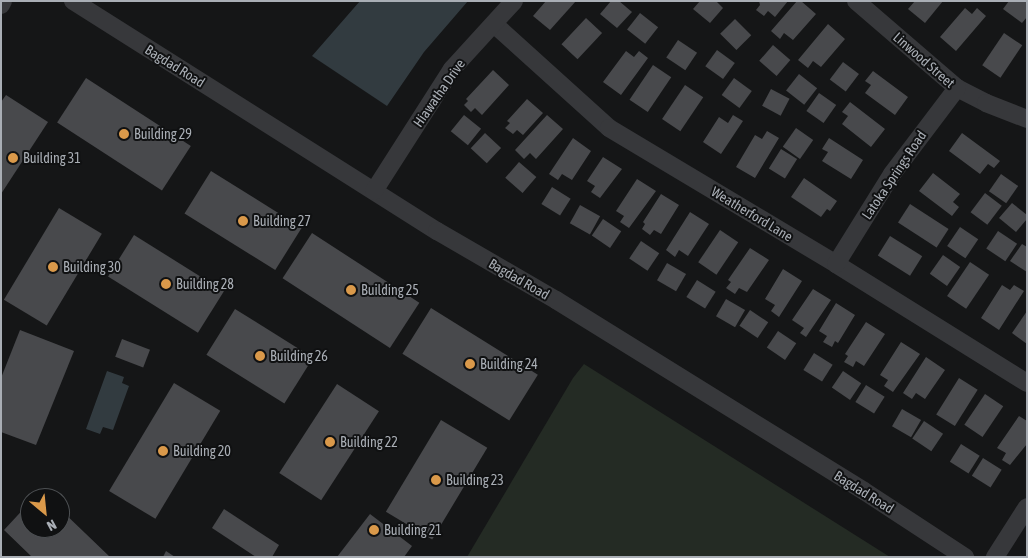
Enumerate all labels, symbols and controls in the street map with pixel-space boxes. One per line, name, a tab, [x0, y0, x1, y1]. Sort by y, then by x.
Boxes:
street label: Linwood Street	[890, 29, 958, 91]
street label: Bagdad Road	[142, 41, 208, 91]
street label: Hiawatha Drive	[409, 56, 469, 130]
place label: Building 29	[134, 126, 192, 142]
marker: Building 29	[118, 128, 130, 140]
street label: Latoka Springs Road	[858, 128, 930, 222]
place label: Building 31	[23, 150, 81, 166]
marker: Building 31	[7, 152, 19, 164]
street label: Weatherford Lane	[708, 183, 796, 245]
place label: Building 27	[253, 213, 311, 229]
marker: Building 27	[237, 215, 249, 227]
street label: Bagdad Road	[486, 255, 552, 303]
place label: Building 30	[63, 259, 121, 275]
marker: Building 30	[47, 261, 59, 273]
place label: Building 28	[176, 276, 234, 292]
marker: Building 28	[160, 278, 172, 290]
place label: Building 25	[361, 282, 419, 298]
marker: Building 25	[345, 284, 357, 296]
place label: Building 26	[270, 348, 328, 364]
marker: Building 26	[254, 350, 266, 362]
place label: Building 24	[480, 356, 538, 372]
marker: Building 24	[464, 358, 476, 370]
place label: Building 22	[340, 434, 398, 450]
marker: Building 22	[324, 436, 336, 448]
place label: Building 20	[173, 443, 231, 459]
marker: Building 20	[157, 445, 169, 457]
street label: Bagdad Road	[831, 467, 897, 517]
place label: Building 23	[446, 472, 504, 488]
marker: Building 23	[430, 474, 442, 486]
north arrow	[20, 488, 70, 538]
text: N	[44, 516, 59, 534]
place label: Building 21	[384, 522, 442, 538]
marker: Building 21	[368, 524, 380, 536]

